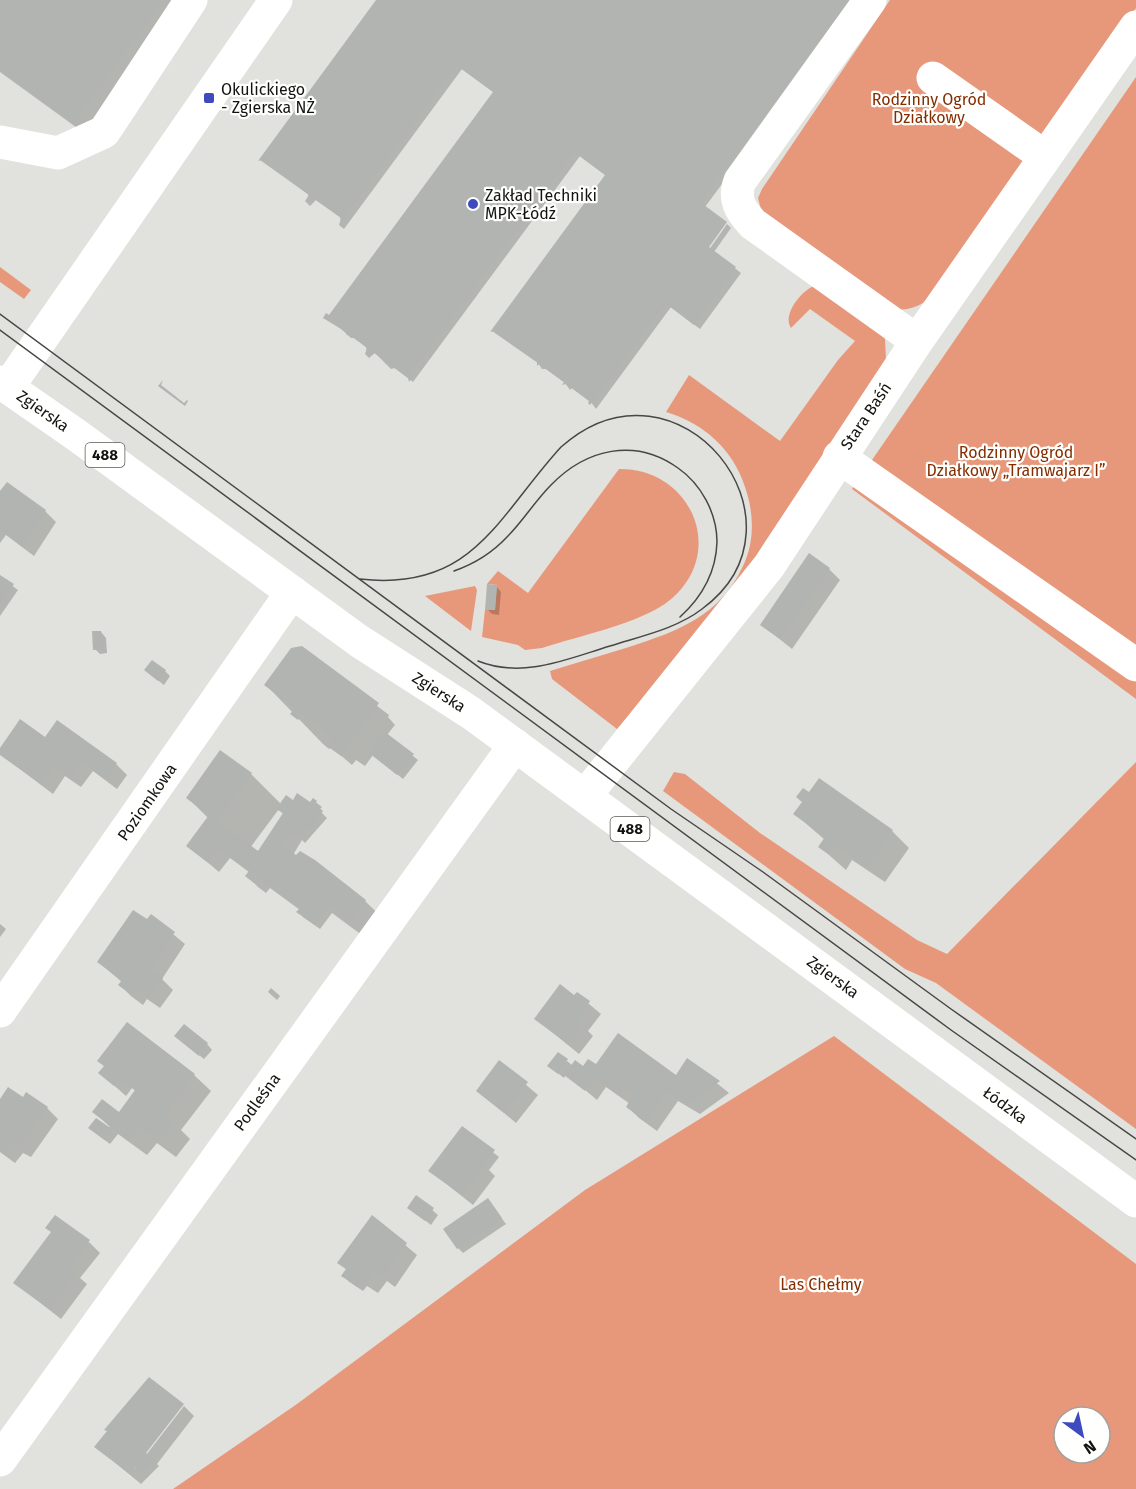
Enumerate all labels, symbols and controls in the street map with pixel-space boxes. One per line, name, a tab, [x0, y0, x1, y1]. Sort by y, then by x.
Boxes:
place label: Okulickiego - Zgierska NŻ	[221, 80, 315, 117]
park label: Rodzinny Ogród Działkowy	[872, 90, 986, 127]
marker: Okulickiego - Zgierska NŻ	[202, 91, 216, 105]
place label: Zakład Techniki MPK-Łódź	[485, 186, 597, 223]
marker: Zakład Techniki MPK-Łódź	[466, 197, 480, 211]
street label: Stara Baśń	[837, 379, 895, 453]
street label: Zgierska	[13, 386, 73, 436]
road number: 488	[86, 443, 124, 467]
park label: Rodzinny Ogród Działkowy „Tramwajarz I”	[927, 443, 1106, 480]
street label: Zgierska	[409, 668, 469, 716]
street label: Poziomkowa	[113, 760, 181, 844]
road number: 488	[610, 817, 650, 841]
street label: Zgierska	[803, 952, 863, 1002]
street label: Podleśna	[230, 1069, 284, 1135]
street label: Łódzka	[979, 1083, 1031, 1127]
park label: Las Chełmy	[780, 1275, 862, 1294]
north arrow	[1052, 1405, 1112, 1465]
text: N	[1080, 1436, 1100, 1458]

